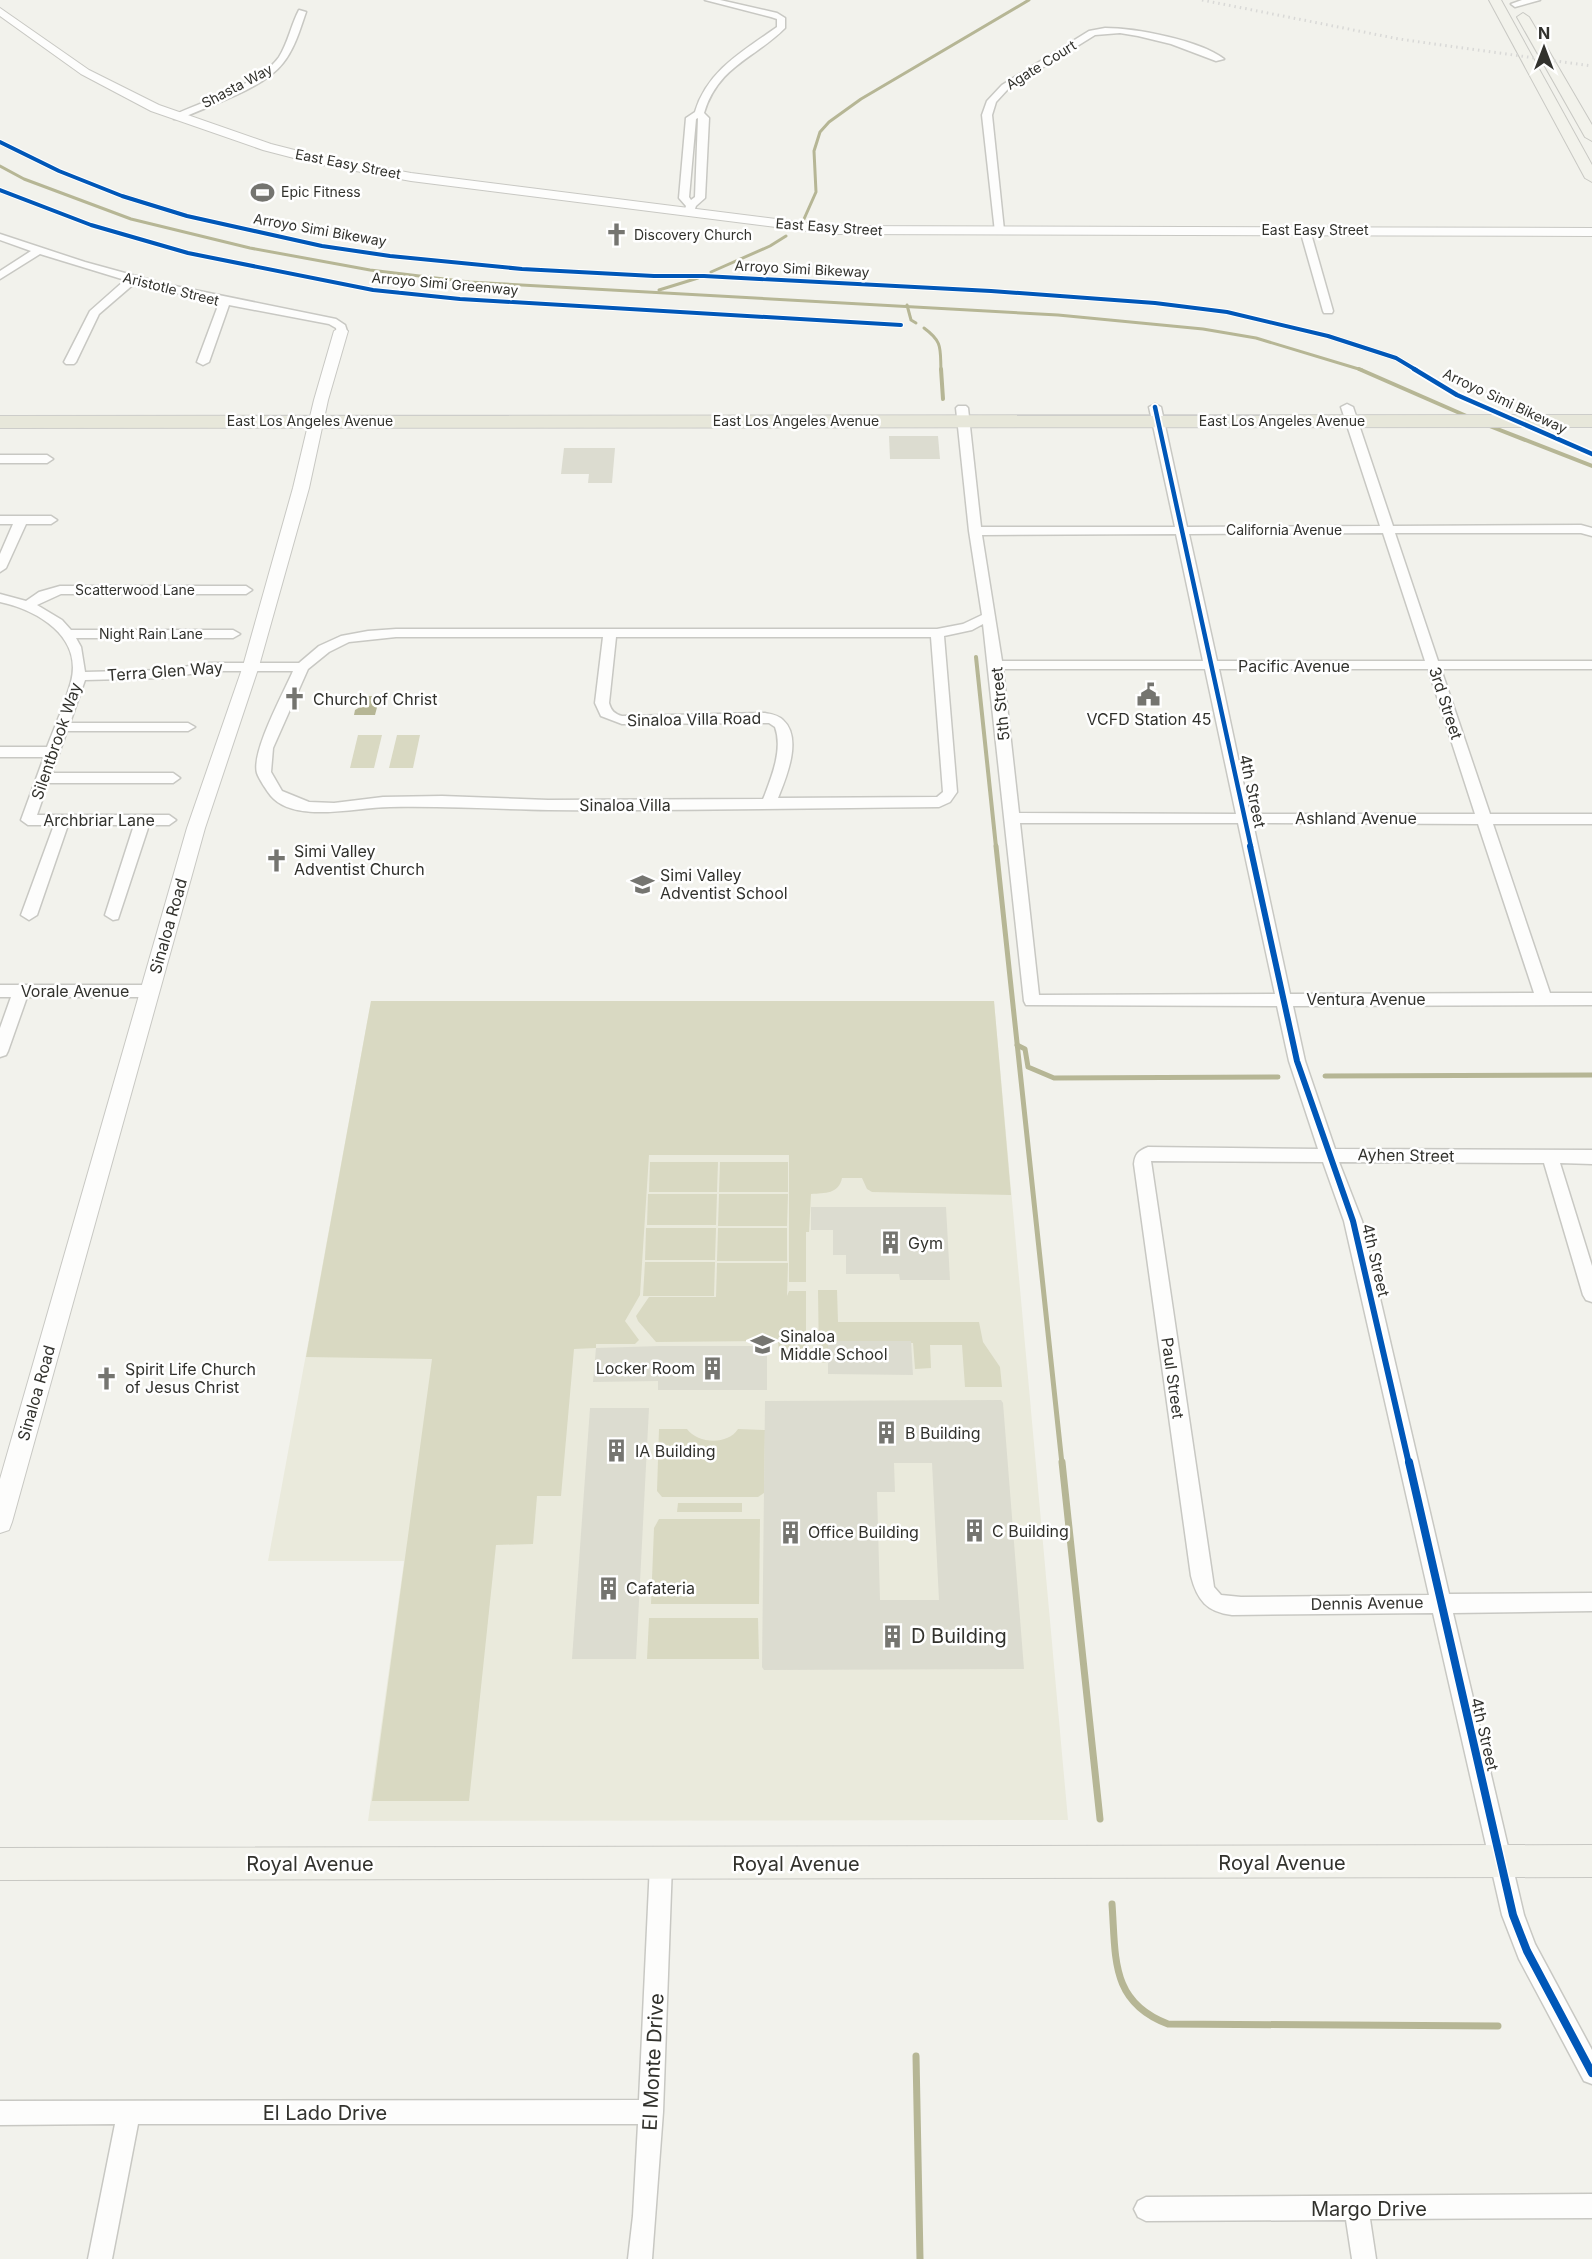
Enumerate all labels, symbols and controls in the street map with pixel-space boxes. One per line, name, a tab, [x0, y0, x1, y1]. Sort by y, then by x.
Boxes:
north arrow	[1514, 18, 1574, 78]
text: N	[1538, 23, 1550, 43]
street label: Agate Court	[1002, 36, 1079, 93]
street label: Shasta Way	[199, 60, 275, 111]
street label: East Easy Street	[294, 145, 403, 182]
sports icon: Epic Fitness	[250, 179, 276, 205]
place label: Epic Fitness	[281, 183, 361, 200]
street label: Arroyo Simi Bikeway	[252, 209, 388, 250]
street label: East Easy Street	[775, 214, 883, 239]
street label: East Easy Street	[1261, 221, 1369, 238]
church icon: Discovery Church	[603, 222, 629, 248]
place label: Discovery Church	[634, 226, 752, 243]
street label: Arroyo Simi Bikeway	[734, 256, 870, 281]
street label: Aristotle Street	[121, 268, 221, 309]
street label: Arroyo Simi Greenway	[371, 269, 519, 298]
street label: Arroyo Simi Bikeway	[1440, 364, 1570, 437]
street label: East Los Angeles Avenue	[227, 412, 393, 429]
street label: East Los Angeles Avenue	[713, 412, 879, 429]
street label: East Los Angeles Avenue	[1199, 412, 1365, 429]
street label: California Avenue	[1226, 521, 1342, 538]
street label: Scatterwood Lane	[75, 581, 195, 598]
street label: Night Rain Lane	[99, 625, 203, 642]
street label: Pacific Avenue	[1238, 656, 1350, 676]
street label: Terra Glen Way	[106, 657, 224, 685]
street label: 3rd Street	[1425, 664, 1467, 742]
street label: 5th Street	[986, 666, 1014, 742]
street label: Silentbrook Way	[27, 680, 85, 802]
public building icon: VCFD Station 45	[1136, 681, 1162, 707]
church icon: Church of Christ	[282, 686, 308, 712]
place label: Church of Christ	[313, 689, 437, 709]
street label: Sinaloa Villa Road	[627, 708, 761, 730]
place label: VCFD Station 45	[1087, 709, 1211, 729]
street label: 4th Street	[1235, 752, 1271, 830]
street label: Sinaloa Villa	[579, 795, 671, 815]
street label: Ashland Avenue	[1295, 808, 1417, 828]
street label: Archbriar Lane	[43, 810, 155, 830]
place label: Simi Valley Adventist Church	[294, 841, 425, 879]
church icon: Simi Valley Adventist Church	[263, 847, 289, 873]
place label: Simi Valley Adventist School	[660, 865, 788, 903]
school or university icon: Simi Valley Adventist School	[629, 871, 655, 897]
street label: Sinaloa Road	[145, 876, 191, 976]
street label: Vorale Avenue	[21, 981, 129, 1001]
street label: Ventura Avenue	[1306, 989, 1426, 1009]
street label: Ayhen Street	[1357, 1144, 1455, 1166]
street label: 4th Street	[1358, 1221, 1394, 1299]
building icon: Gym	[877, 1230, 903, 1256]
place label: Gym	[908, 1233, 943, 1253]
place label: Sinaloa Middle School	[780, 1326, 888, 1364]
school or university icon: Sinaloa Middle School	[749, 1332, 775, 1358]
street label: Paul Street	[1157, 1336, 1189, 1420]
street label: Sinaloa Road	[13, 1343, 59, 1443]
building icon: Locker Room	[700, 1355, 726, 1381]
place label: Locker Room	[596, 1358, 695, 1378]
place label: Spirit Life Church of Jesus Christ	[125, 1359, 256, 1397]
church icon: Spirit Life Church of Jesus Christ	[94, 1365, 120, 1391]
building icon: B Building	[874, 1420, 900, 1446]
place label: B Building	[905, 1423, 981, 1443]
building icon: IA Building	[604, 1438, 630, 1464]
place label: IA Building	[635, 1441, 715, 1461]
building icon: C Building	[961, 1518, 987, 1544]
building icon: Office Building	[777, 1519, 803, 1545]
place label: C Building	[992, 1521, 1069, 1541]
place label: Office Building	[808, 1522, 919, 1542]
building icon: Cafateria	[595, 1575, 621, 1601]
place label: Cafateria	[626, 1578, 695, 1598]
street label: Dennis Avenue	[1310, 1592, 1424, 1614]
building icon: D Building	[880, 1623, 906, 1649]
place label: D Building	[911, 1624, 1007, 1648]
street label: 4th Street	[1467, 1695, 1503, 1773]
street label: Royal Avenue	[1218, 1851, 1346, 1875]
street label: Royal Avenue	[246, 1852, 374, 1876]
street label: Royal Avenue	[732, 1852, 860, 1876]
street label: El Monte Drive	[637, 1993, 669, 2131]
street label: El Lado Drive	[263, 2101, 387, 2125]
street label: Margo Drive	[1311, 2197, 1427, 2221]

